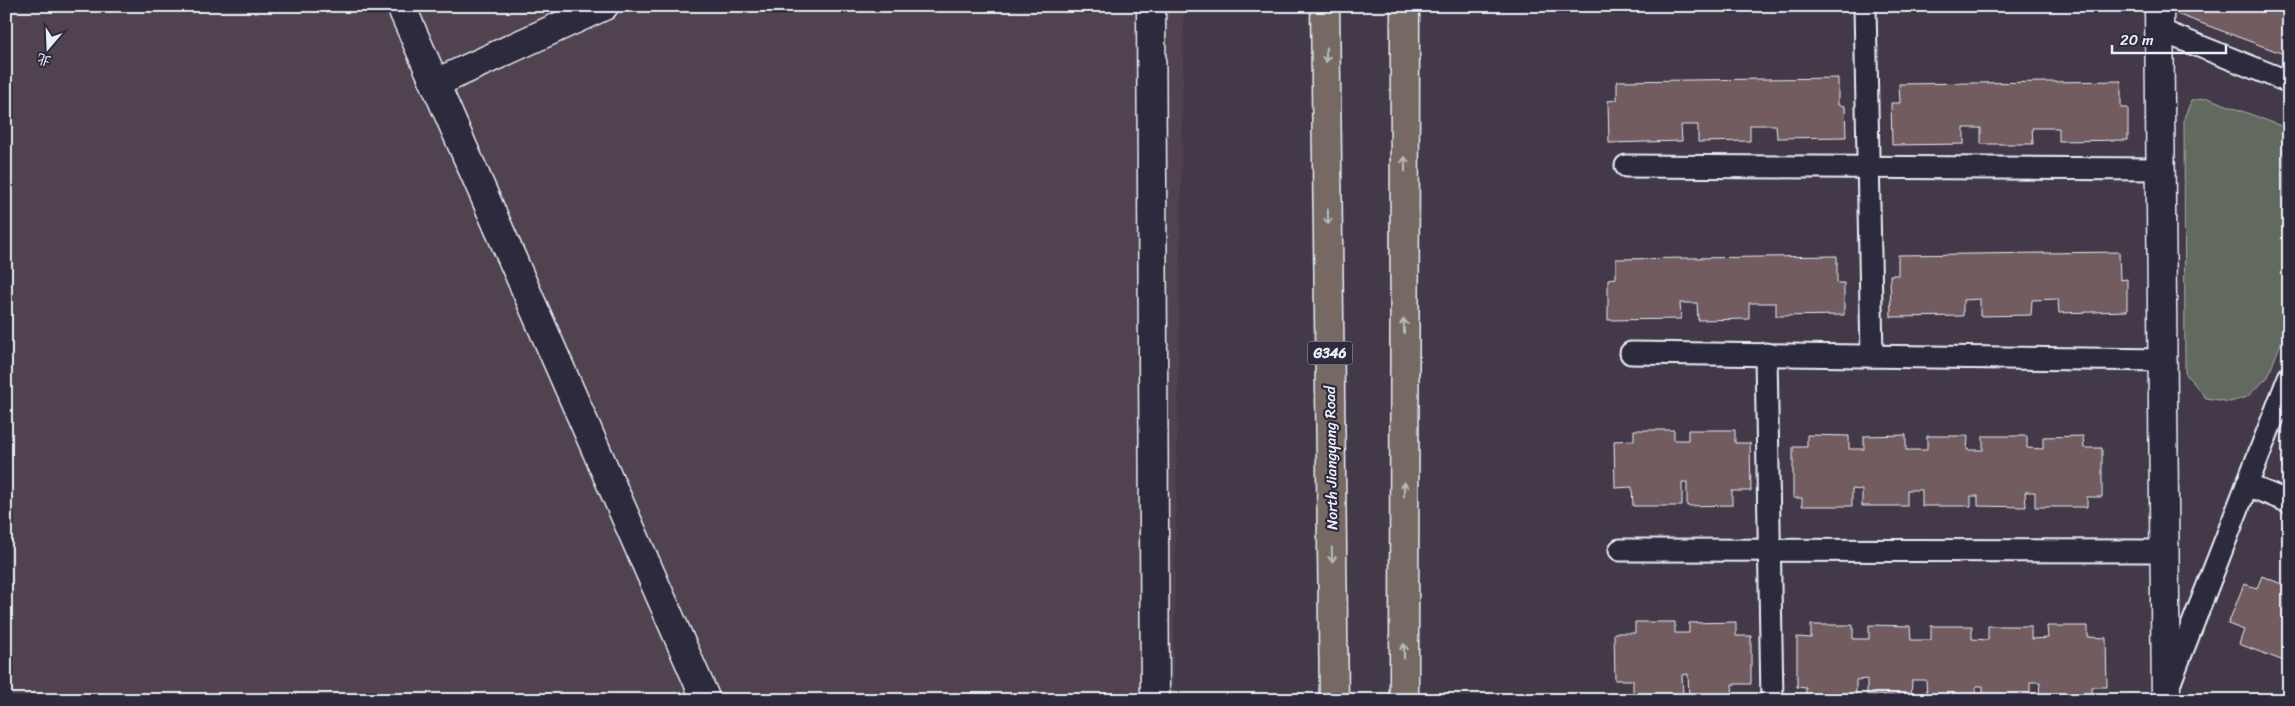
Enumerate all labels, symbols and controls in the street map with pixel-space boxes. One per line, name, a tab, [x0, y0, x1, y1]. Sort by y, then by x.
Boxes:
north arrow	[22, 22, 72, 72]
scale bar	[2112, 22, 2226, 54]
text: 20 m	[2120, 27, 2154, 53]
text: 北	[33, 46, 55, 74]
one-way arrow	[1321, 46, 1331, 63]
one-way arrow	[1400, 156, 1410, 172]
one-way arrow	[1323, 209, 1333, 225]
one-way arrow	[1399, 318, 1409, 334]
road number: G346	[1308, 342, 1352, 364]
street label: North Jiangyang Road	[1317, 385, 1345, 530]
one-way arrow	[1399, 481, 1409, 497]
one-way arrow	[1327, 546, 1337, 563]
one-way arrow	[1399, 643, 1409, 660]

